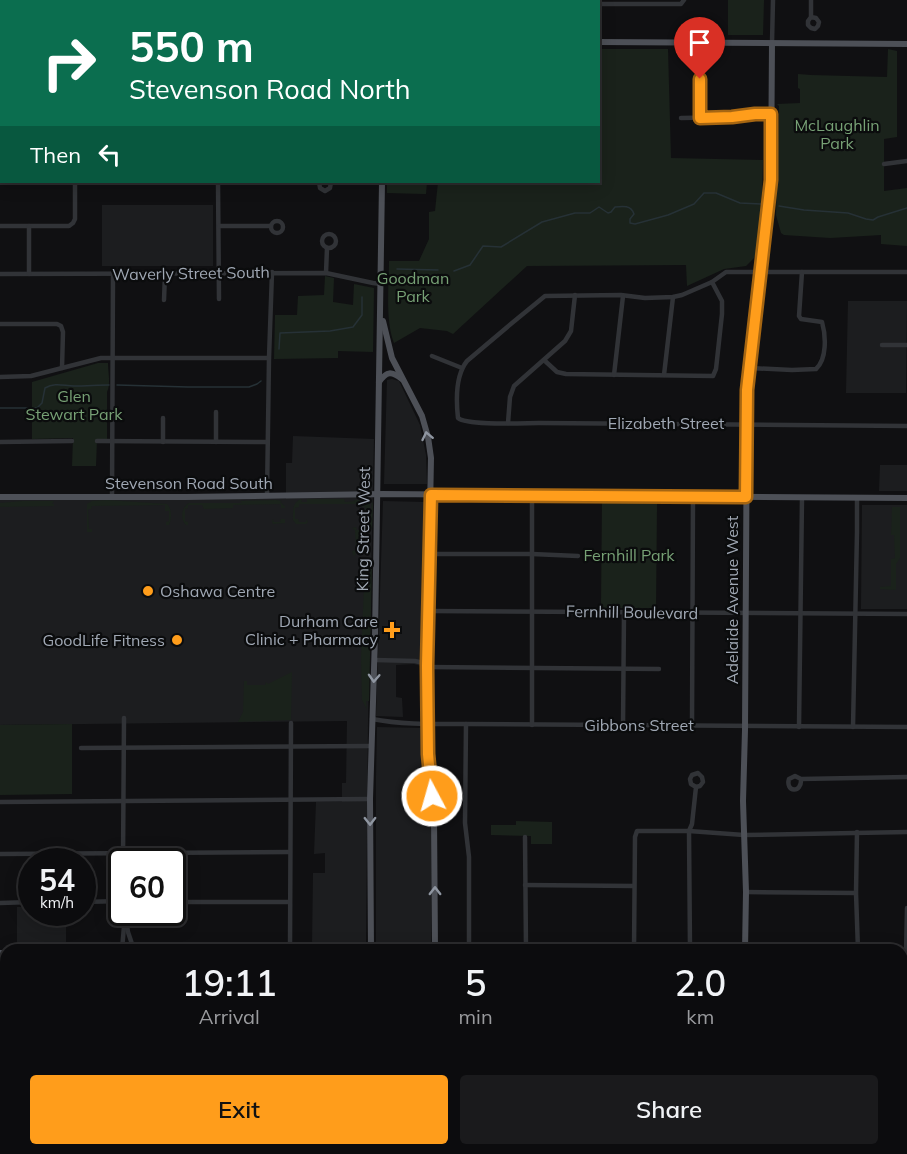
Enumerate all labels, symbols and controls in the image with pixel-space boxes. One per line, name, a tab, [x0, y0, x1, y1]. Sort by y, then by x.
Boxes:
pin	[674, 17, 725, 79]
text: 550 m	[129, 20, 254, 73]
icon: right	[30, 24, 108, 102]
icon: arrive	[683, 26, 716, 59]
text: Stevenson Road North	[129, 72, 411, 106]
park label: McLaughlin Park	[794, 115, 880, 153]
icon: left	[93, 138, 126, 171]
text: Then	[30, 141, 81, 169]
street label: Waverly Street South	[112, 262, 270, 284]
park label: Goodman Park	[377, 268, 449, 306]
park label: Glen Stewart Park	[25, 386, 123, 424]
street label: Elizabeth Street	[608, 413, 725, 433]
one-way arrow	[421, 432, 434, 442]
street label: King Street West	[352, 466, 374, 591]
street label: Stevenson Road South	[105, 473, 273, 493]
street label: Adelaide Avenue West	[722, 515, 742, 684]
park label: Fernhill Park	[583, 545, 675, 565]
place label: Oshawa Centre	[160, 581, 275, 601]
marker: Oshawa Centre	[141, 584, 155, 598]
street label: Fernhill Boulevard	[566, 601, 698, 623]
place label: Durham Care Clinic + Pharmacy	[245, 611, 378, 649]
marker: Durham Care Clinic + Pharmacy	[383, 621, 401, 639]
place label: GoodLife Fitness	[42, 630, 165, 650]
marker: GoodLife Fitness	[170, 633, 184, 647]
one-way arrow	[368, 674, 380, 683]
street label: Gibbons Street	[584, 715, 694, 735]
position arrow	[400, 764, 464, 828]
one-way arrow	[364, 816, 377, 825]
speed limit sign: 60	[108, 848, 186, 926]
text: 54	[39, 861, 75, 899]
one-way arrow	[429, 887, 441, 896]
text: km/h	[40, 893, 74, 912]
text: 19:11	[182, 960, 277, 1005]
text: 5	[465, 960, 486, 1005]
text: 2.0	[674, 960, 726, 1005]
text: Arrival	[199, 1004, 260, 1029]
text: min	[459, 1004, 493, 1029]
text: km	[686, 1004, 714, 1029]
button: Exit	[30, 1075, 448, 1144]
button: Share	[460, 1075, 878, 1144]

